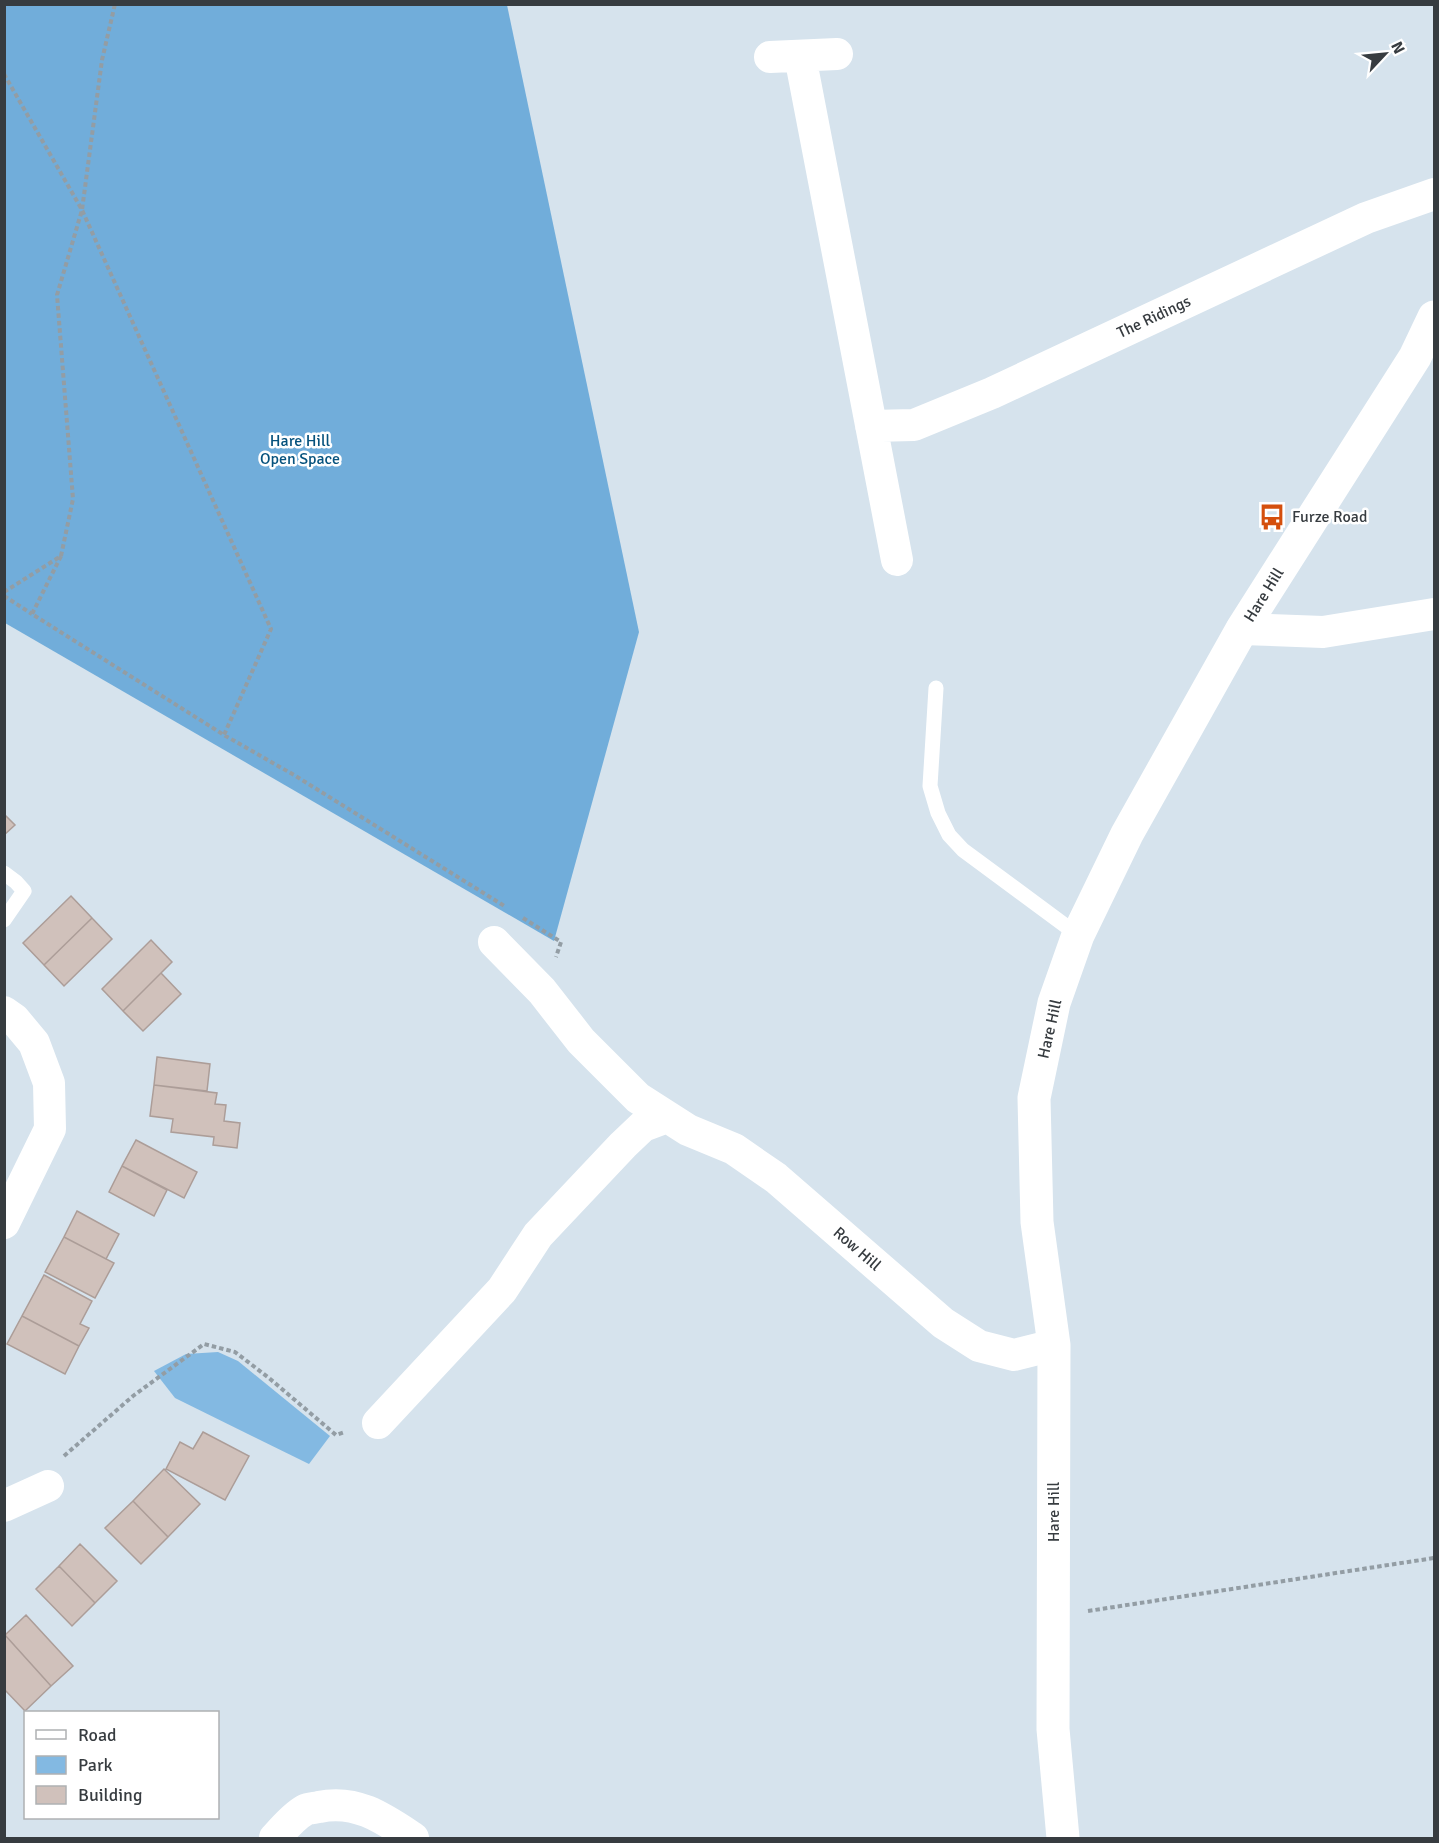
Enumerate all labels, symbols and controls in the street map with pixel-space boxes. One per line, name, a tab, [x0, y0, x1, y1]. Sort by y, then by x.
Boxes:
north arrow	[1355, 24, 1415, 84]
text: N	[1386, 38, 1409, 57]
street label: The Ridings	[1114, 291, 1194, 343]
park label: Hare Hill Open Space	[260, 431, 340, 469]
bus stop icon: Furze Road	[1257, 502, 1287, 532]
place label: Furze Road	[1292, 507, 1367, 527]
street label: Hare Hill	[1240, 564, 1289, 626]
street label: Hare Hill	[1033, 997, 1067, 1061]
street label: Row Hill	[829, 1223, 885, 1275]
street label: Hare Hill	[1044, 1482, 1064, 1542]
legend	[24, 1711, 219, 1819]
text: Road	[78, 1724, 117, 1746]
text: Park	[78, 1754, 113, 1776]
text: Building	[78, 1784, 142, 1806]

